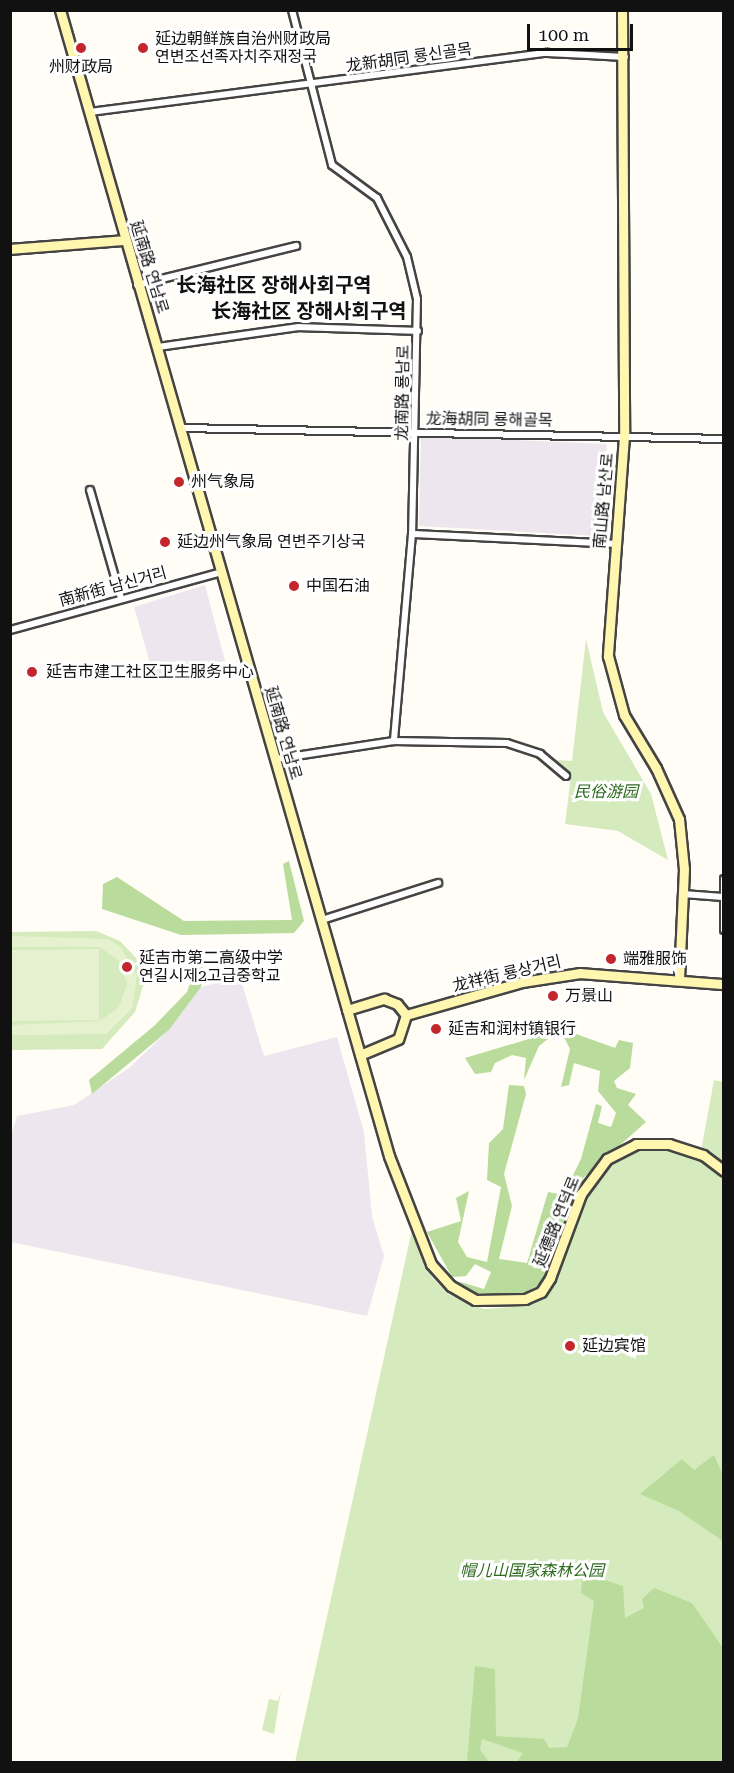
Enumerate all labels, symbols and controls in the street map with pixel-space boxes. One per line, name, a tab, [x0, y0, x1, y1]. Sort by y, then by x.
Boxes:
scale bar	[530, 12, 636, 50]
text: 100 m	[538, 24, 589, 45]
place label: 延边朝鲜族自治州财政局 연변조선족자치주재정국	[155, 29, 331, 67]
street label: 龙新胡同 룡신골목	[345, 40, 473, 76]
marker: 州财政局	[74, 41, 88, 55]
marker: 延边朝鲜族自治州财政局 연변조선족자치주재정국	[136, 41, 150, 55]
place label: 州财政局	[49, 57, 113, 77]
street label: 延南路 연남로	[126, 218, 172, 316]
district label: 长海社区 장해사회구역	[176, 273, 372, 297]
district label: 长海社区 장해사회구역	[211, 299, 407, 323]
street label: 龙南路 룡남로	[393, 345, 413, 441]
street label: 龙海胡同 룡해골목	[425, 409, 553, 431]
street label: 南山路 남산로	[590, 452, 618, 550]
place label: 州气象局	[191, 472, 255, 492]
marker: 州气象局	[172, 475, 186, 489]
place label: 延边州气象局 연변주기상국	[177, 532, 365, 552]
marker: 延边州气象局 연변주기상국	[158, 535, 172, 549]
street label: 南新街 남신거리	[57, 563, 169, 611]
place label: 中国石油	[306, 576, 370, 596]
marker: 中国石油	[287, 579, 301, 593]
place label: 延吉市建工社区卫生服务中心	[46, 662, 254, 682]
marker: 延吉市建工社区卫生服务中心	[23, 663, 41, 681]
street label: 延南路 연남로	[261, 684, 305, 782]
park label: 民俗游园	[574, 782, 638, 802]
place label: 延吉市第二高级中学 연길시제2고급중학교	[139, 948, 283, 986]
place label: 端雅服饰	[623, 949, 687, 969]
street label: 龙祥街 룡상거리	[451, 952, 563, 996]
marker: 端雅服饰	[604, 952, 618, 966]
marker: 延吉市第二高级中学 연길시제2고급중학교	[120, 960, 134, 974]
place label: 万景山	[565, 986, 613, 1006]
marker: 万景山	[546, 989, 560, 1003]
place label: 延吉和润村镇银行	[448, 1019, 576, 1039]
marker: 延吉和润村镇银行	[429, 1022, 443, 1036]
street label: 延德路 연덕로	[530, 1174, 584, 1270]
place label: 延边宾馆	[582, 1336, 646, 1356]
marker: 延边宾馆	[563, 1339, 577, 1353]
park label: 帽儿山国家森林公园	[460, 1561, 604, 1581]

